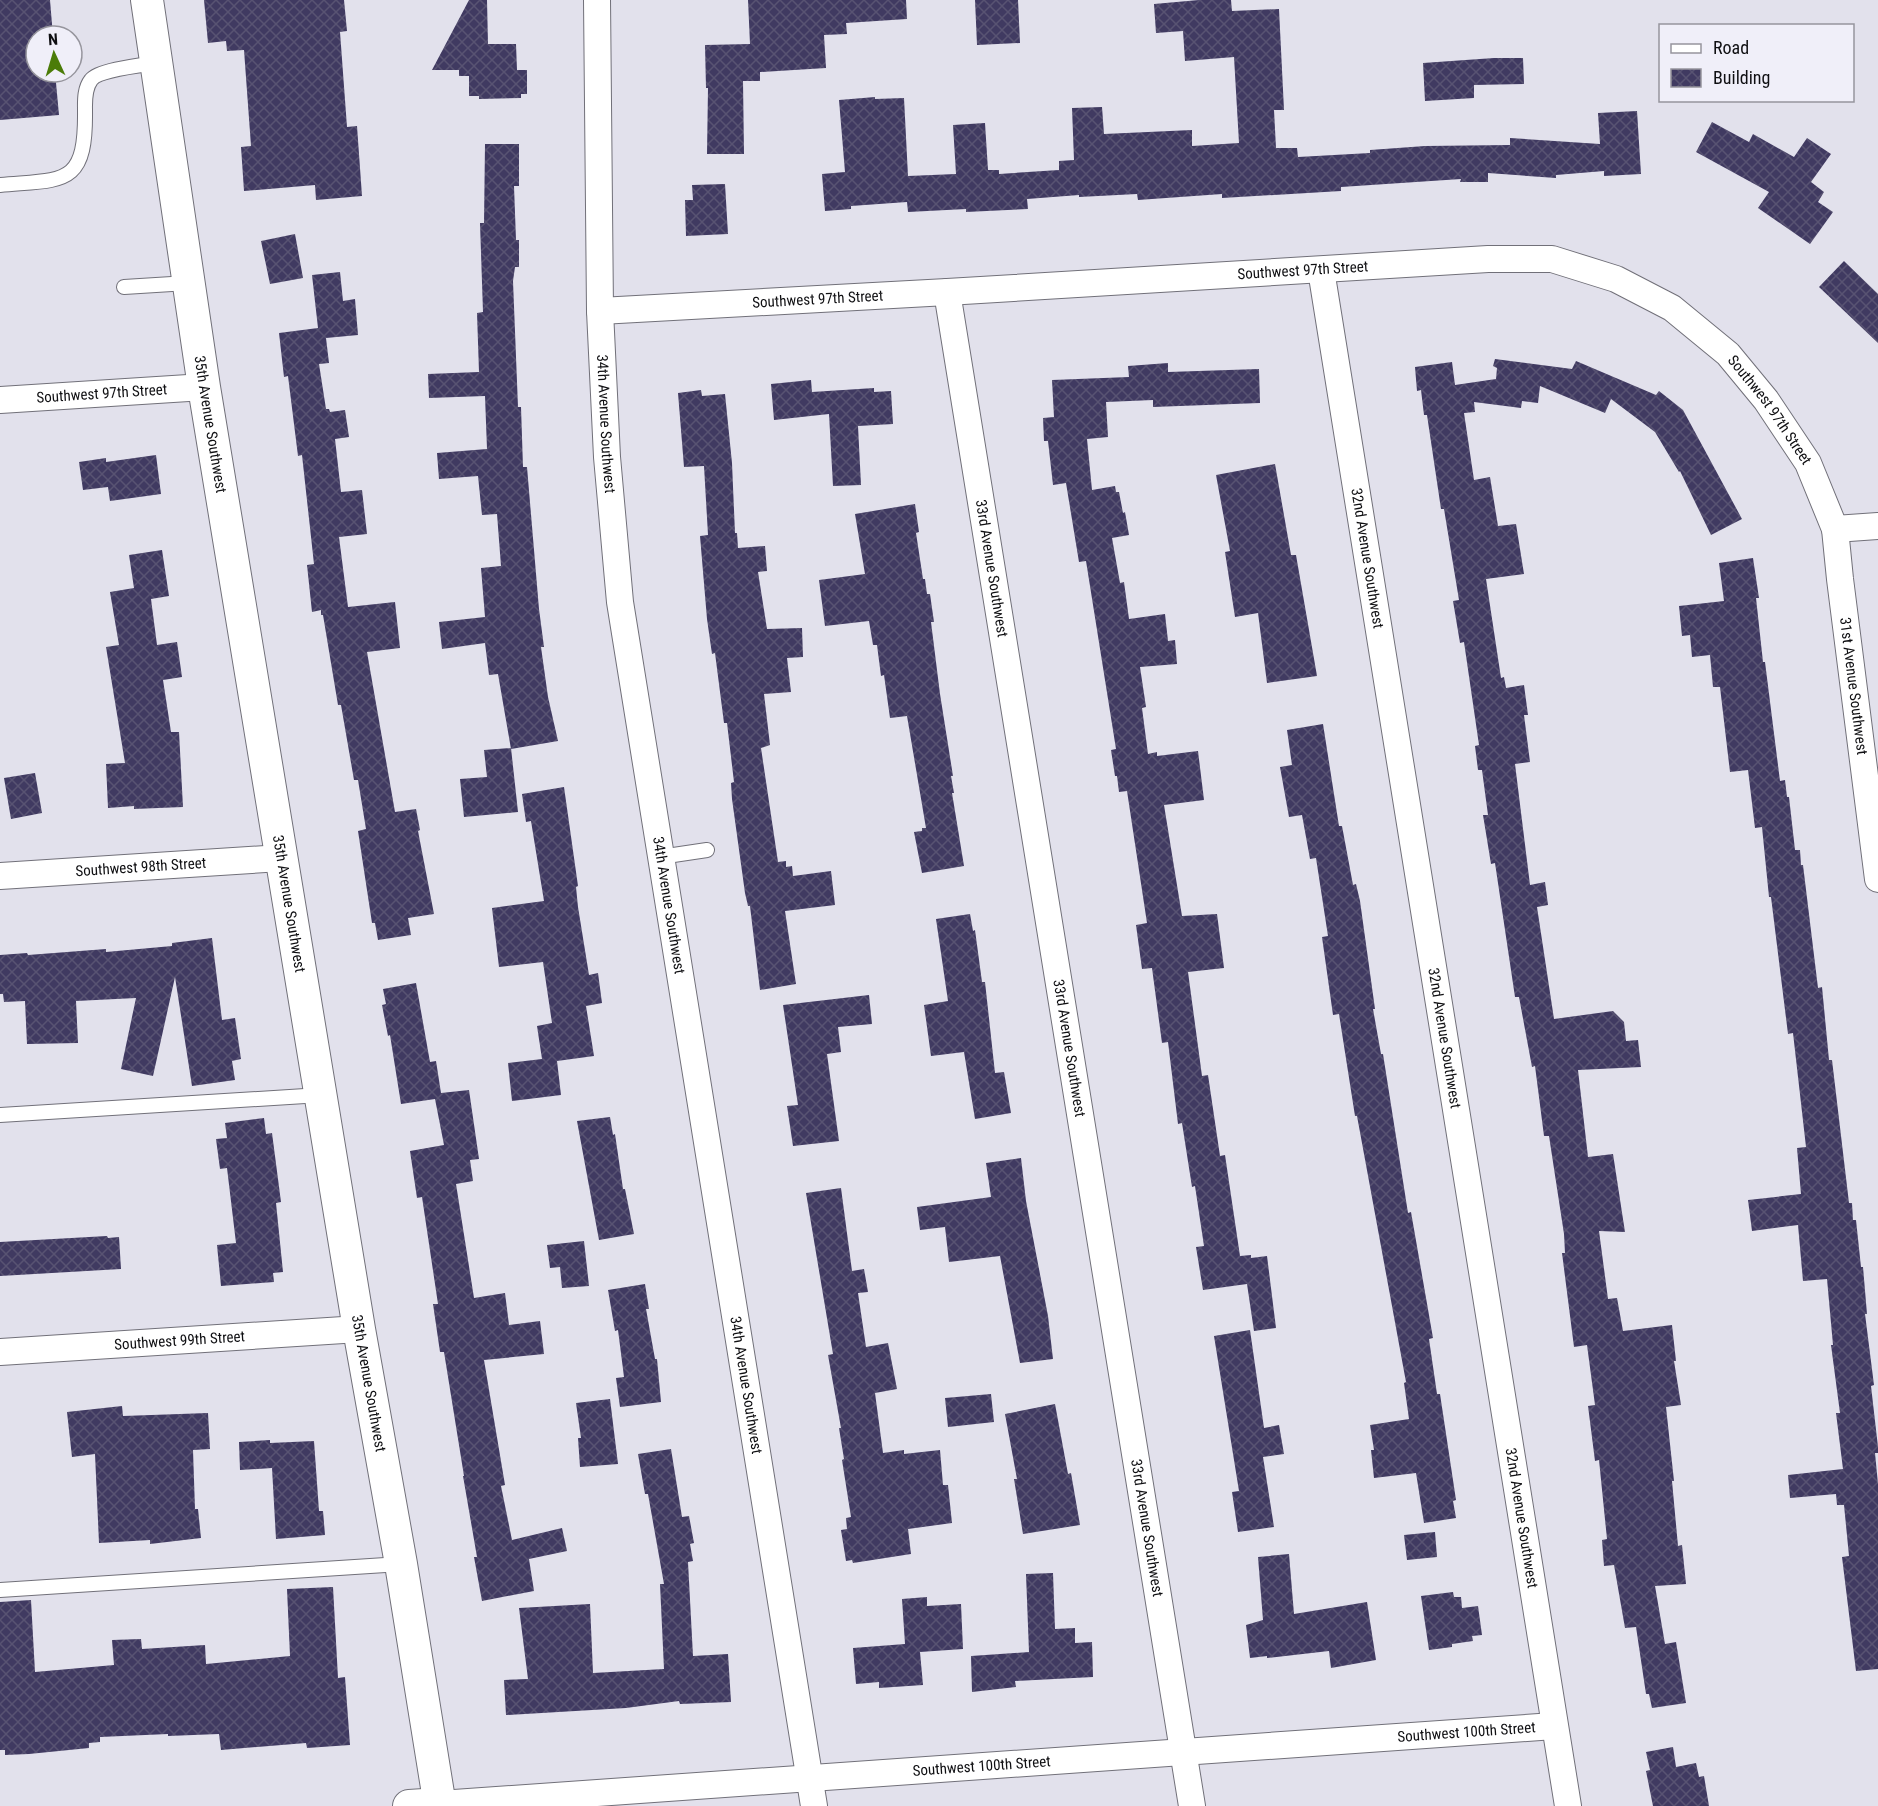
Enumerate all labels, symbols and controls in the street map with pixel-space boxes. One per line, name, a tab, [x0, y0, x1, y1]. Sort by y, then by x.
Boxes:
north arrow	[24, 24, 84, 84]
legend	[1659, 24, 1854, 102]
text: N	[47, 30, 59, 49]
text: Road	[1713, 37, 1749, 58]
text: Building	[1713, 67, 1770, 88]
street label: Southwest 97th Street	[1237, 257, 1369, 283]
street label: Southwest 97th Street	[752, 287, 884, 312]
street label: Southwest 97th Street	[1724, 352, 1815, 468]
street label: 35th Avenue Southwest	[190, 354, 230, 494]
street label: 34th Avenue Southwest	[593, 354, 619, 494]
street label: Southwest 97th Street	[36, 380, 168, 407]
street label: 32nd Avenue Southwest	[1347, 487, 1388, 630]
street label: 33rd Avenue Southwest	[972, 498, 1012, 639]
street label: 31st Avenue Southwest	[1836, 616, 1871, 756]
street label: 35th Avenue Southwest	[269, 834, 309, 974]
street label: 34th Avenue Southwest	[649, 835, 689, 975]
street label: Southwest 98th Street	[75, 854, 207, 880]
street label: 32nd Avenue Southwest	[1424, 967, 1465, 1110]
street label: 33rd Avenue Southwest	[1049, 978, 1089, 1118]
street label: 35th Avenue Southwest	[348, 1313, 390, 1453]
street label: 34th Avenue Southwest	[726, 1315, 766, 1455]
street label: Southwest 99th Street	[114, 1327, 246, 1354]
street label: 32nd Avenue Southwest	[1502, 1446, 1542, 1590]
street label: 33rd Avenue Southwest	[1127, 1458, 1167, 1598]
street label: Southwest 100th Street	[1397, 1718, 1536, 1746]
street label: Southwest 100th Street	[912, 1752, 1051, 1780]

